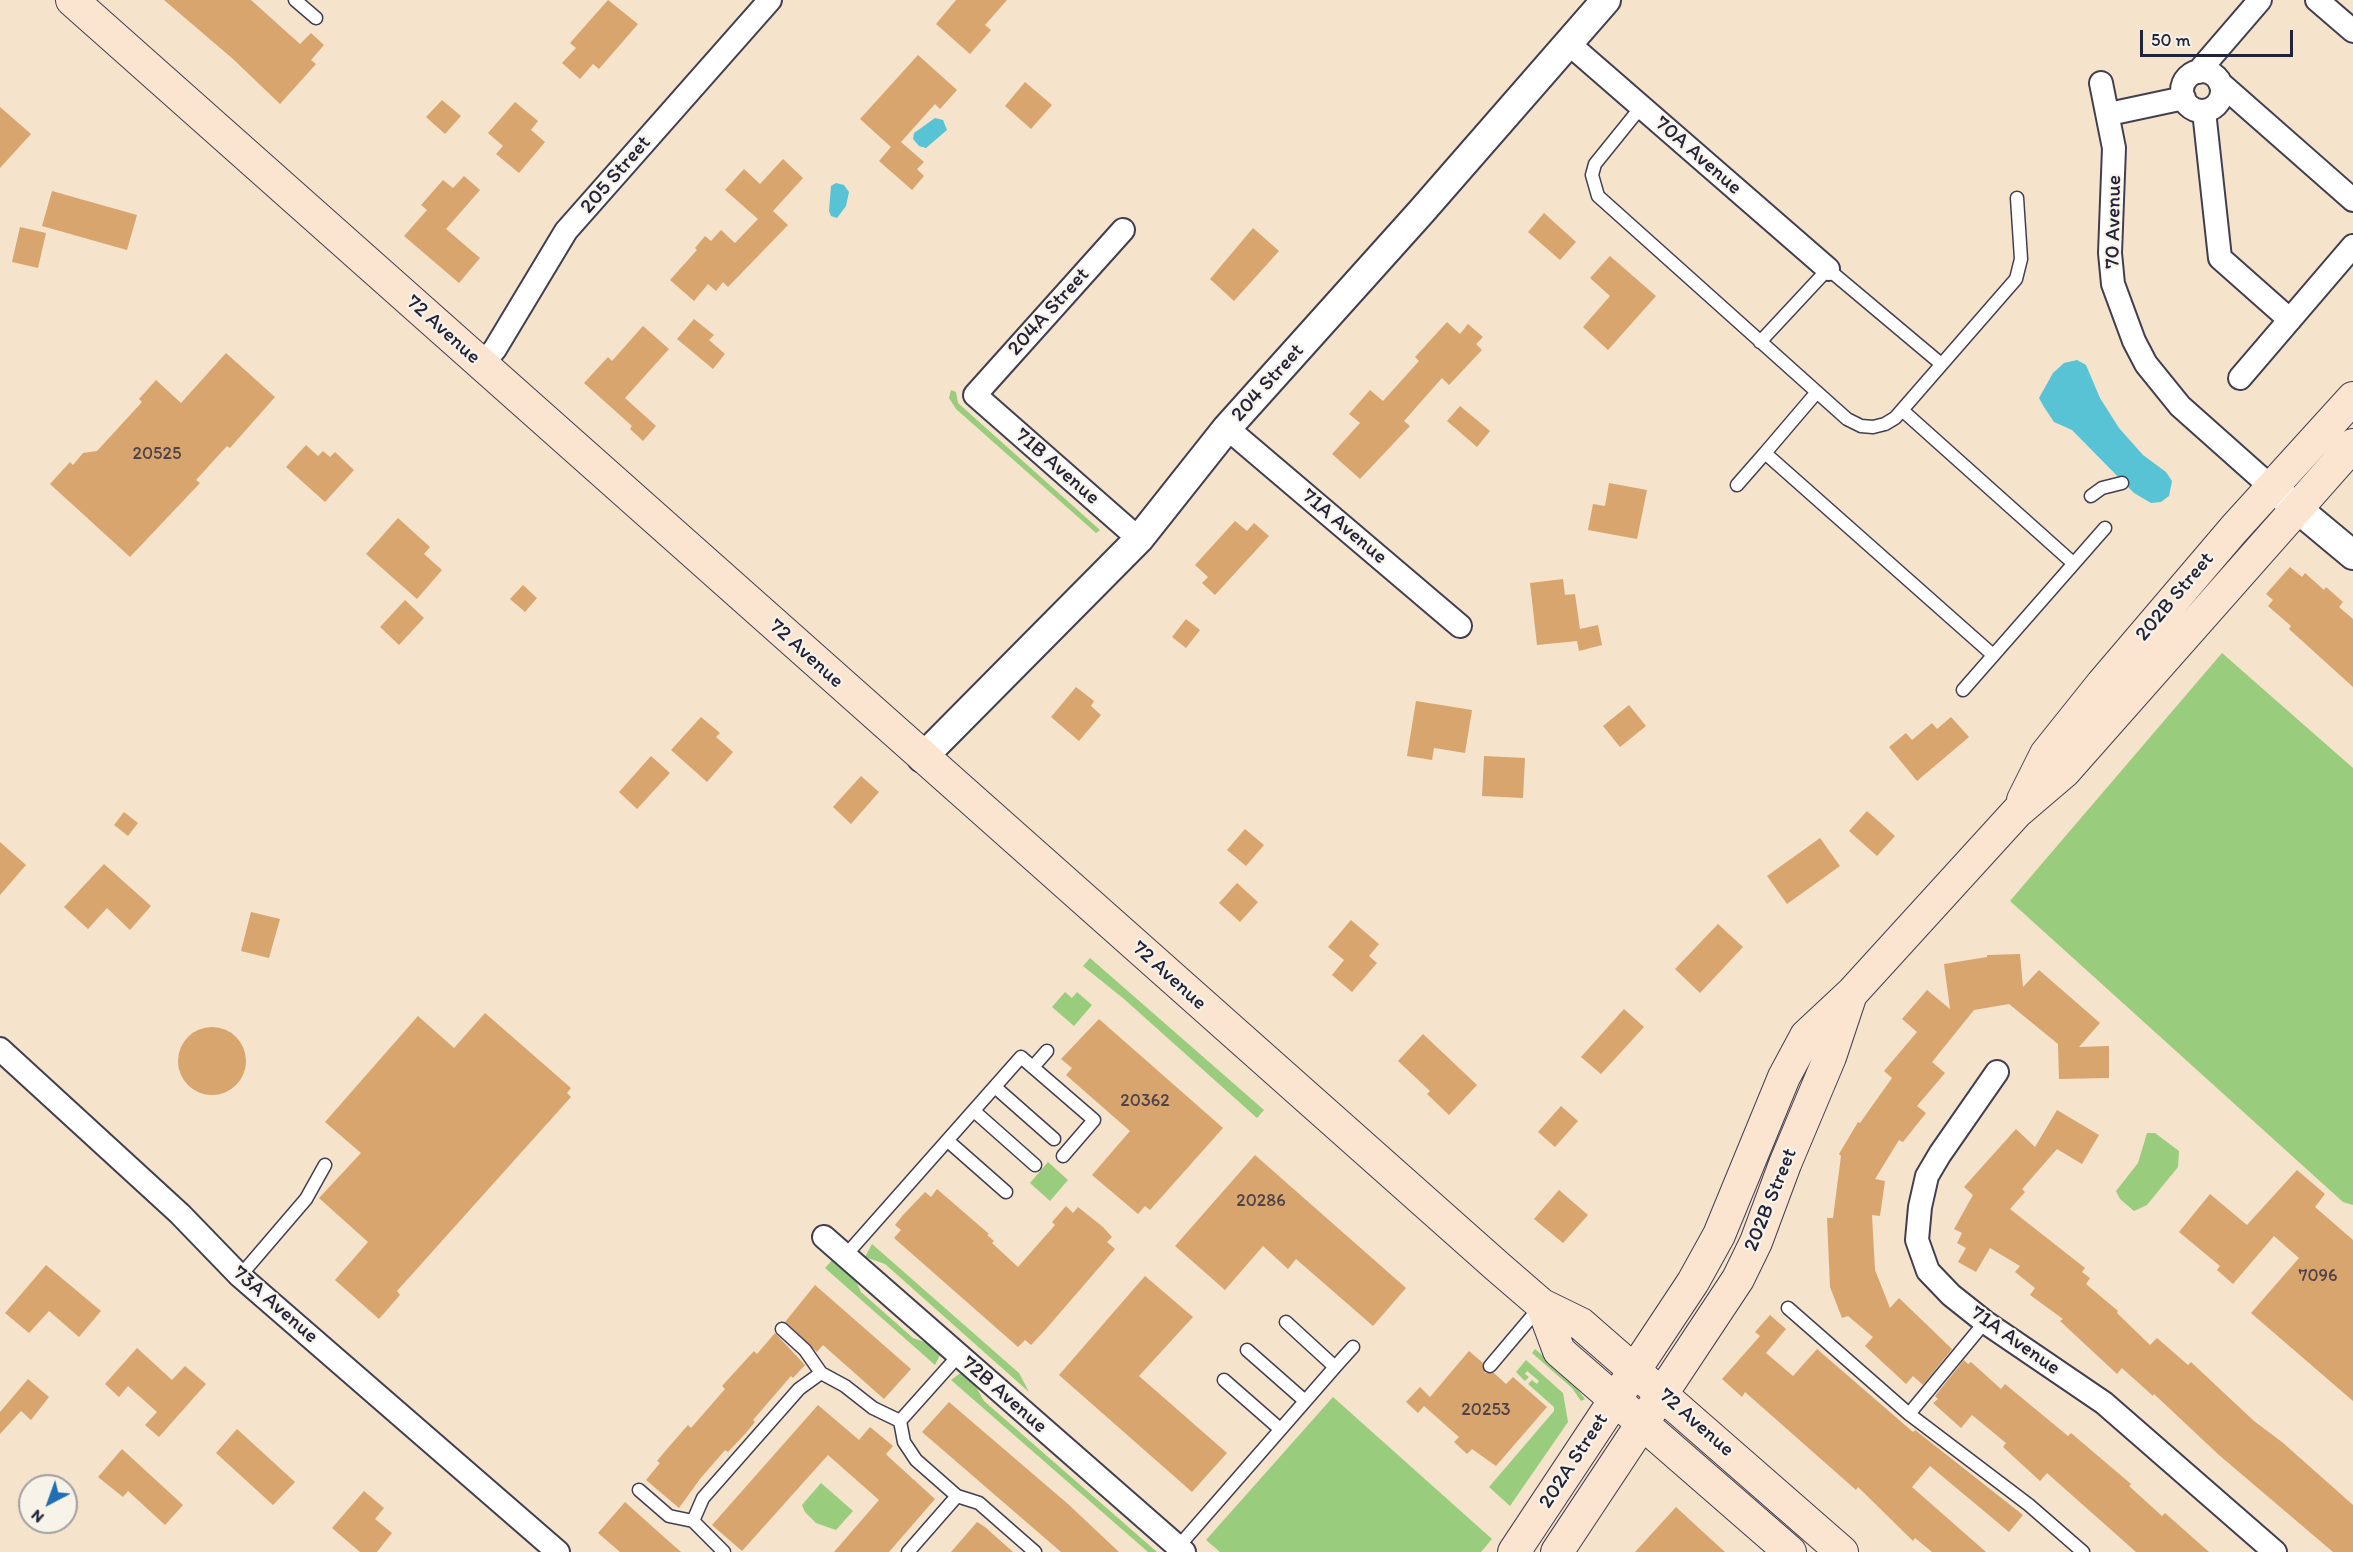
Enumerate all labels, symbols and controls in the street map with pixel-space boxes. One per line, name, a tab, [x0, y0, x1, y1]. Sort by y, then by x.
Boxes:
scale bar	[2143, 18, 2296, 56]
text: 50 m	[2151, 29, 2191, 51]
street label: 70A Avenue	[1649, 111, 1747, 201]
street label: 205 Street	[575, 131, 657, 219]
street label: 70 Avenue	[2101, 175, 2127, 269]
street label: 204A Street	[1003, 263, 1095, 361]
street label: 72 Avenue	[400, 290, 486, 370]
street label: 204 Street	[1226, 339, 1310, 427]
street label: 71B Avenue	[1009, 423, 1105, 511]
house number: 20525	[133, 443, 181, 465]
street label: 71A Avenue	[1296, 484, 1392, 570]
street label: 202B Street	[2130, 547, 2220, 647]
street label: 72 Avenue	[763, 614, 849, 694]
street label: 72 Avenue	[1126, 936, 1212, 1016]
house number: 20362	[1120, 1090, 1170, 1112]
street label: 202B Street	[1739, 1145, 1803, 1255]
house number: 20286	[1236, 1190, 1286, 1212]
street label: 73A Avenue	[227, 1261, 323, 1349]
house number: 7096	[2299, 1265, 2337, 1287]
street label: 71A Avenue	[1965, 1301, 2065, 1381]
street label: 72B Avenue	[956, 1351, 1052, 1439]
street label: 72 Avenue	[1653, 1383, 1739, 1463]
house number: 20253	[1461, 1399, 1511, 1421]
street label: 202A Street	[1534, 1409, 1614, 1513]
north arrow	[18, 1474, 78, 1534]
text: N	[27, 1506, 47, 1527]

